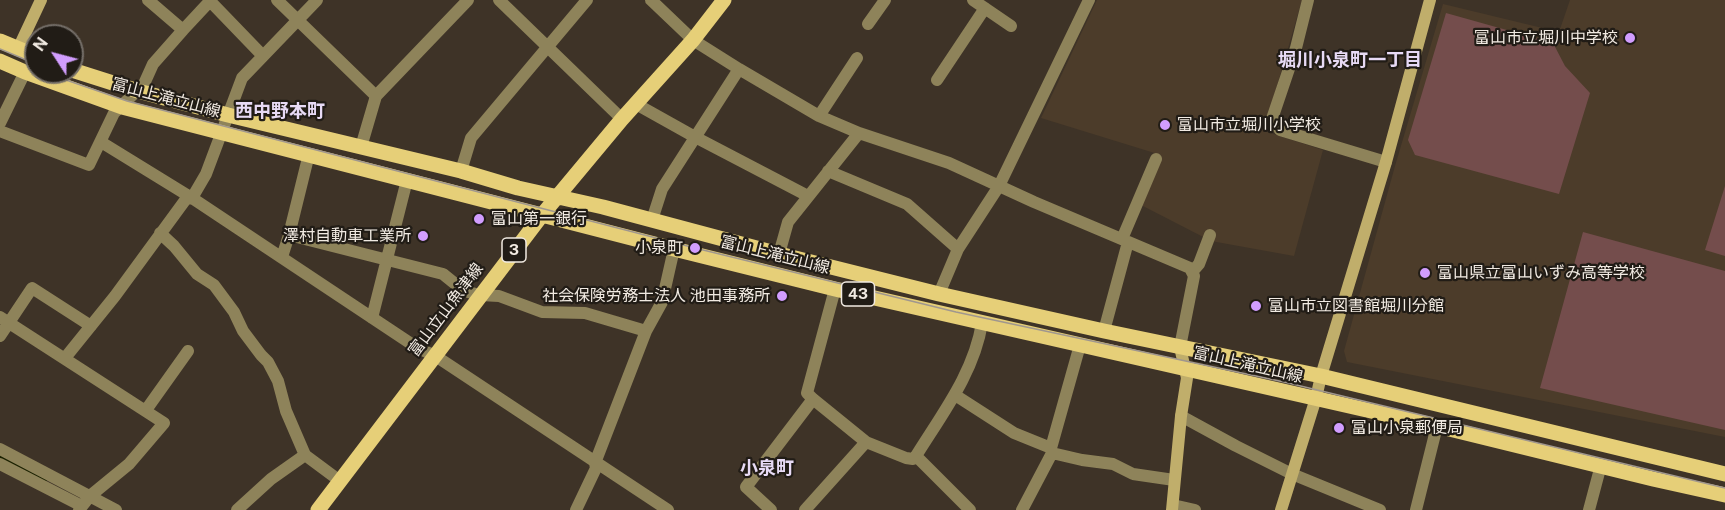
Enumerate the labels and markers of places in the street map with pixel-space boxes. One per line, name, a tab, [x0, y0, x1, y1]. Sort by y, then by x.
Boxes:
place label: 富山市立堀川中学校	[1474, 28, 1618, 48]
marker: 富山市立堀川中学校	[1623, 31, 1637, 45]
place label: 富山市立堀川小学校	[1177, 115, 1321, 135]
marker: 富山市立堀川小学校	[1158, 118, 1172, 132]
place label: 富山第一銀行	[491, 209, 587, 229]
marker: 富山第一銀行	[472, 212, 486, 226]
place label: 澤村自動車工業所	[283, 226, 411, 246]
marker: 澤村自動車工業所	[416, 229, 430, 243]
place label: 小泉町	[635, 238, 683, 258]
marker: 小泉町	[688, 241, 702, 255]
place label: 富山県立富山いずみ高等学校	[1437, 263, 1645, 283]
marker: 富山県立富山いずみ高等学校	[1418, 266, 1432, 280]
place label: 社会保険労務士法人 池田事務所	[542, 286, 770, 306]
marker: 社会保険労務士法人 池田事務所	[775, 289, 789, 303]
place label: 富山市立図書館堀川分館	[1268, 296, 1444, 316]
marker: 富山市立図書館堀川分館	[1249, 299, 1263, 313]
place label: 富山小泉郵便局	[1351, 418, 1463, 438]
marker: 富山小泉郵便局	[1332, 421, 1346, 435]

